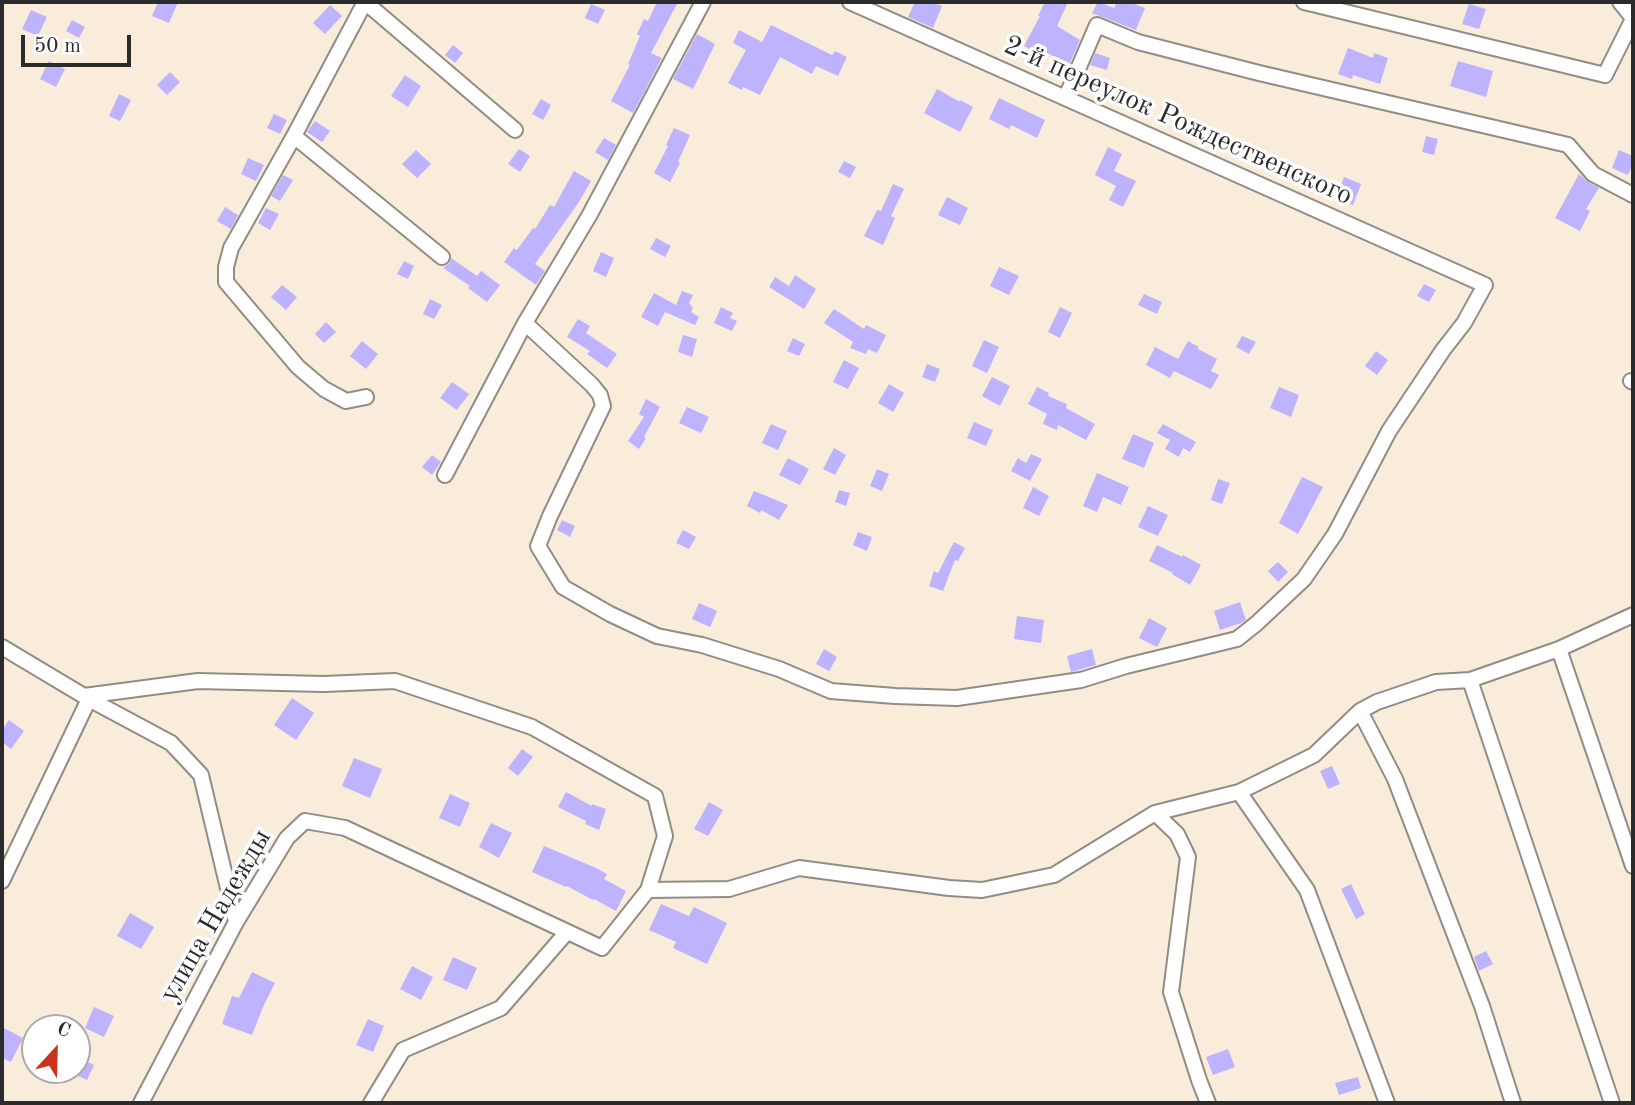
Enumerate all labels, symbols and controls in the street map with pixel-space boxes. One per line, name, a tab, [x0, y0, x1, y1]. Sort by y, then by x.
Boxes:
scale bar	[24, 21, 135, 65]
street label: 2-й переулок Рождественского	[998, 29, 1358, 213]
text: 50 m	[34, 36, 81, 57]
street label: улица Надежды	[153, 823, 279, 1009]
north arrow	[21, 1014, 91, 1084]
text: С	[54, 1020, 73, 1042]

